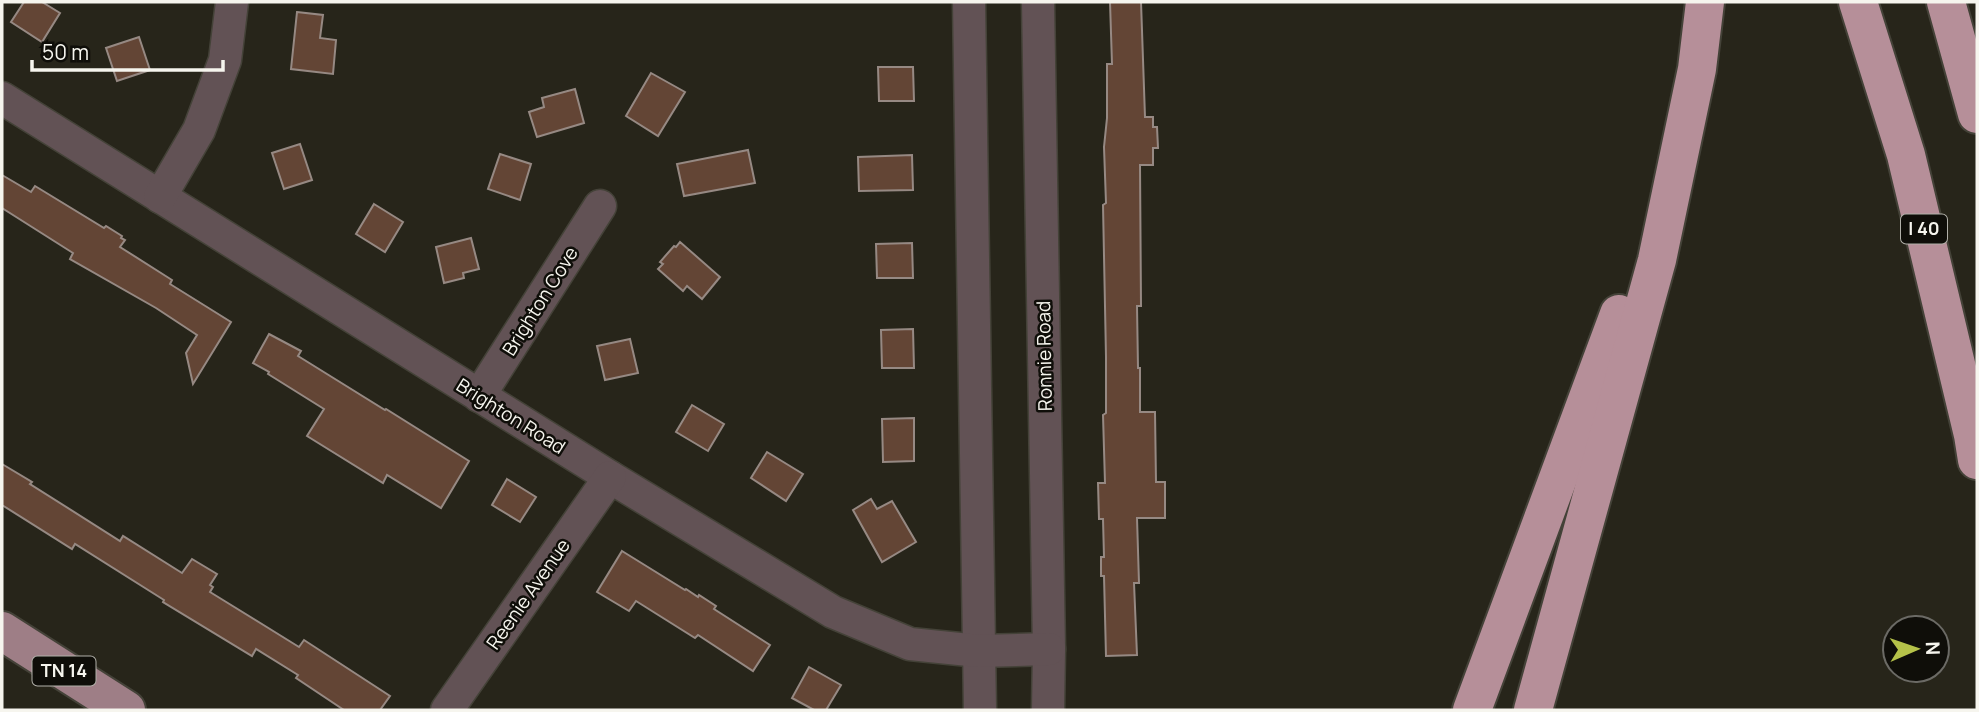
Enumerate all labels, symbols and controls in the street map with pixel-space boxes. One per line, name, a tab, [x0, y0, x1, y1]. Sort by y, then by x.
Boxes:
scale bar	[32, 28, 222, 72]
text: 50 m	[42, 38, 89, 66]
road number: I 40	[1901, 214, 1947, 244]
street label: Brighton Cove	[496, 242, 584, 360]
street label: Ronnie Road	[1030, 301, 1058, 411]
street label: Brighton Road	[452, 372, 570, 460]
street label: Reenie Avenue	[480, 533, 576, 655]
north arrow	[1881, 614, 1951, 684]
text: N	[1920, 641, 1946, 656]
road number: TN 14	[32, 656, 96, 686]

